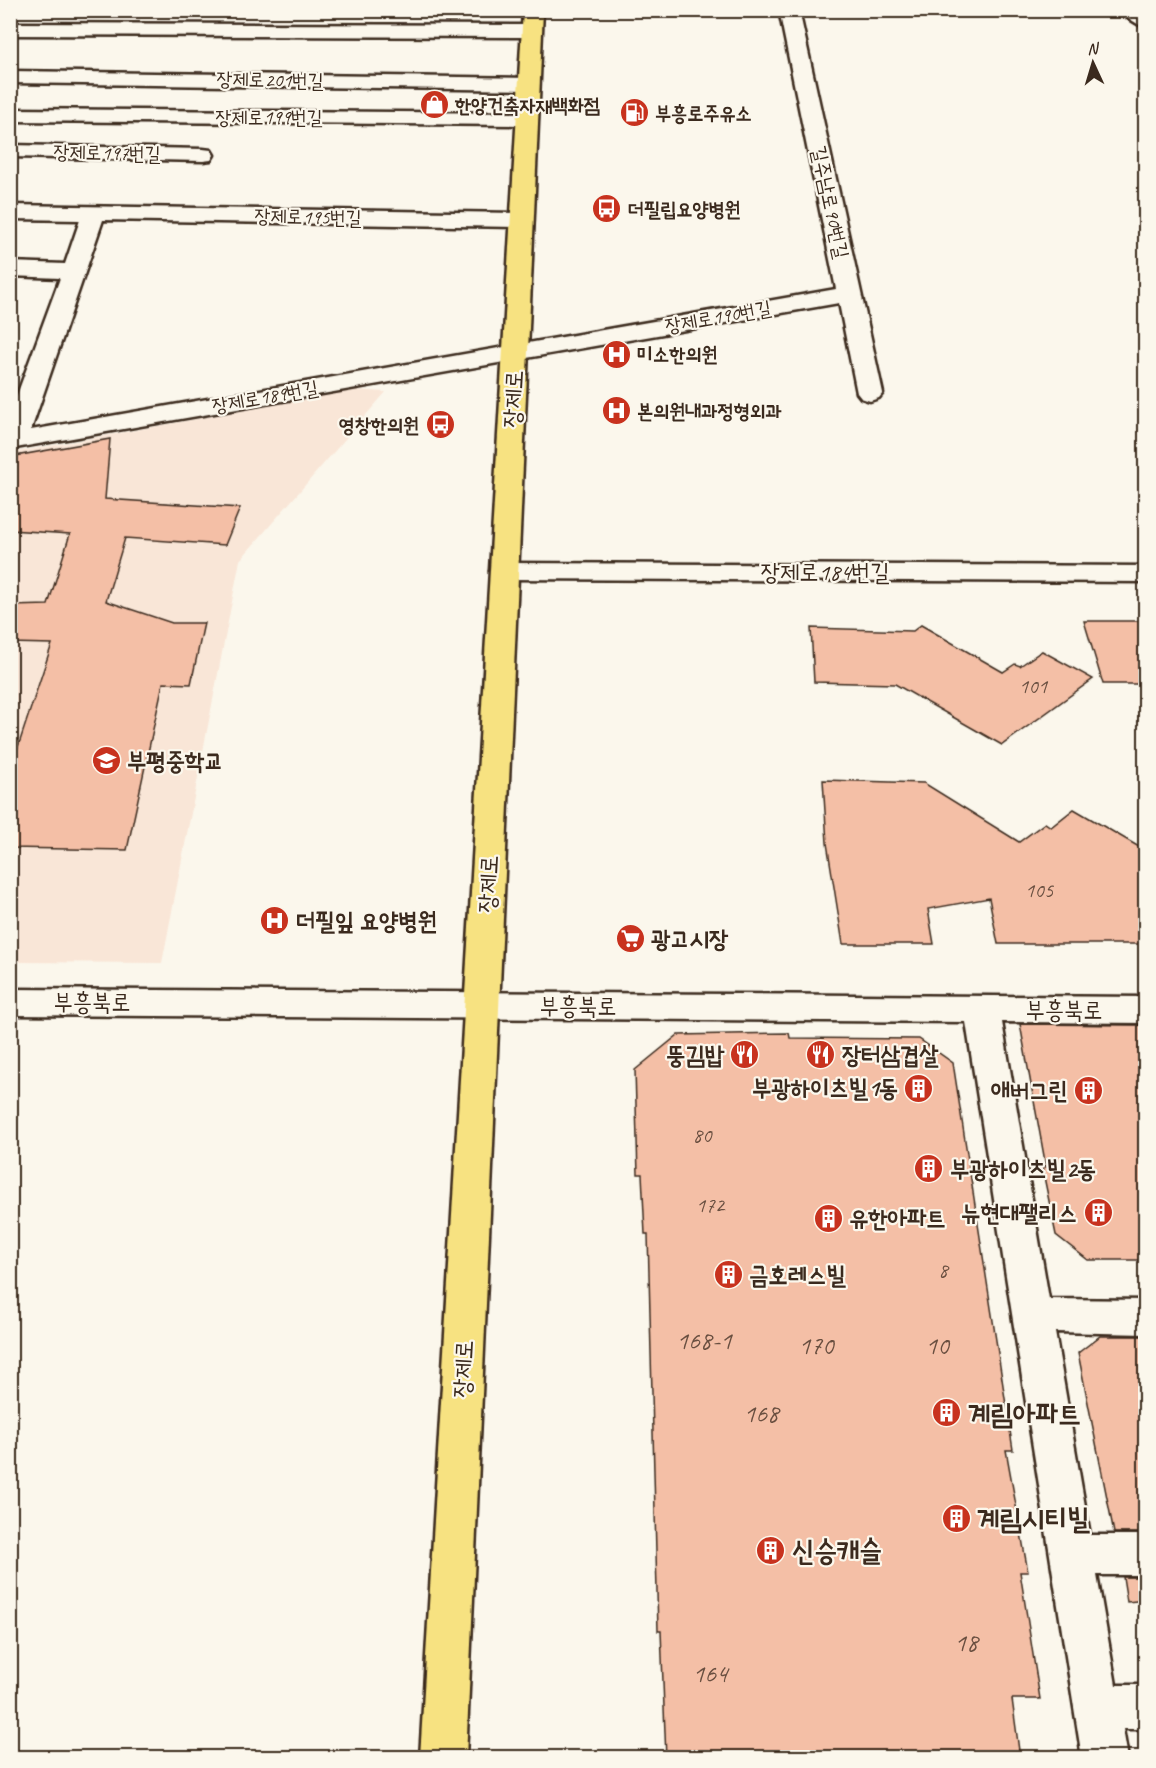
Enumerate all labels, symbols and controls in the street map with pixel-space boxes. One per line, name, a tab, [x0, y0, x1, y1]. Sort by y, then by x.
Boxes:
north arrow	[1063, 33, 1123, 93]
text: N	[1086, 38, 1101, 59]
street label: 장제로201번길	[216, 67, 324, 93]
shop icon: 한양건축자재백화점	[418, 89, 450, 121]
place label: 한양건축자재백화점	[454, 93, 600, 118]
fuel station icon: 부흥로주유소	[618, 97, 650, 129]
place label: 부흥로주유소	[655, 101, 752, 126]
street label: 장제로199번길	[215, 105, 323, 130]
street label: 장제로197번길	[53, 140, 161, 166]
street label: 길주남로90번길	[806, 143, 854, 261]
bus stop icon: 더필립요양병원	[591, 193, 623, 225]
place label: 더필립요양병원	[628, 197, 741, 222]
street label: 장제로195번길	[254, 204, 362, 230]
street label: 장제로190번길	[663, 295, 773, 339]
hospital icon: 미소한의원	[600, 338, 632, 370]
place label: 미소한의원	[637, 342, 717, 367]
street label: 장제로	[497, 369, 529, 429]
street label: 장제로189번길	[210, 375, 320, 419]
hospital icon: 본의원내과정형외과	[600, 395, 632, 427]
place label: 본의원내과정형외과	[637, 399, 782, 424]
bus stop icon: 영창한의원	[424, 409, 456, 441]
place label: 영창한의원	[339, 413, 419, 438]
street label: 장제로184번길	[761, 557, 889, 587]
house number: 101	[1019, 673, 1049, 699]
school or university icon: 부평중학교	[90, 745, 122, 777]
place label: 부평중학교	[127, 746, 224, 776]
street label: 장제로	[472, 854, 504, 914]
house number: 105	[1025, 877, 1055, 903]
hospital icon: 더필잎 요양병원	[259, 905, 291, 937]
place label: 더필잎 요양병원	[296, 906, 437, 936]
supermarket icon: 광고시장	[614, 923, 646, 955]
place label: 광고시장	[651, 924, 729, 954]
street label: 부흥북로	[53, 987, 131, 1017]
street label: 부흥북로	[539, 991, 617, 1021]
street label: 부흥북로	[1025, 995, 1103, 1025]
restaurant icon: 뚱김밥	[729, 1039, 761, 1071]
restaurant icon: 장터삼겹살	[805, 1039, 837, 1071]
place label: 뚱김밥	[666, 1040, 725, 1070]
place label: 장터삼겹살	[842, 1040, 939, 1070]
building icon: 부광하이츠빌1동	[903, 1072, 935, 1104]
place label: 부광하이츠빌1동	[752, 1073, 898, 1103]
building icon: 애버그린	[1073, 1074, 1105, 1106]
place label: 애버그린	[991, 1075, 1068, 1105]
house number: 80	[693, 1122, 713, 1148]
building icon: 부광하이츠빌2동	[913, 1153, 945, 1185]
place label: 부광하이츠빌2동	[950, 1154, 1096, 1184]
house number: 172	[696, 1192, 726, 1218]
building icon: 뉴현대팰리스	[1082, 1197, 1114, 1229]
place label: 뉴현대팰리스	[961, 1198, 1077, 1228]
building icon: 유한아파트	[812, 1202, 844, 1234]
place label: 유한아파트	[849, 1203, 946, 1233]
house number: 8	[938, 1257, 950, 1283]
building icon: 금호레스빌	[712, 1259, 744, 1291]
place label: 금호레스빌	[749, 1260, 846, 1290]
house number: 168-1	[676, 1324, 733, 1357]
house number: 170	[798, 1329, 836, 1362]
house number: 10	[925, 1329, 951, 1362]
street label: 장제로	[447, 1339, 479, 1399]
place label: 계림아파트	[968, 1396, 1081, 1431]
house number: 168	[743, 1397, 781, 1430]
building icon: 계림아파트	[931, 1397, 963, 1429]
place label: 계림시티빌	[977, 1501, 1090, 1536]
building icon: 계림시티빌	[940, 1502, 972, 1534]
place label: 신승캐슬	[792, 1533, 882, 1568]
building icon: 신승캐슬	[755, 1534, 787, 1566]
house number: 18	[954, 1626, 980, 1659]
house number: 164	[692, 1657, 730, 1690]

